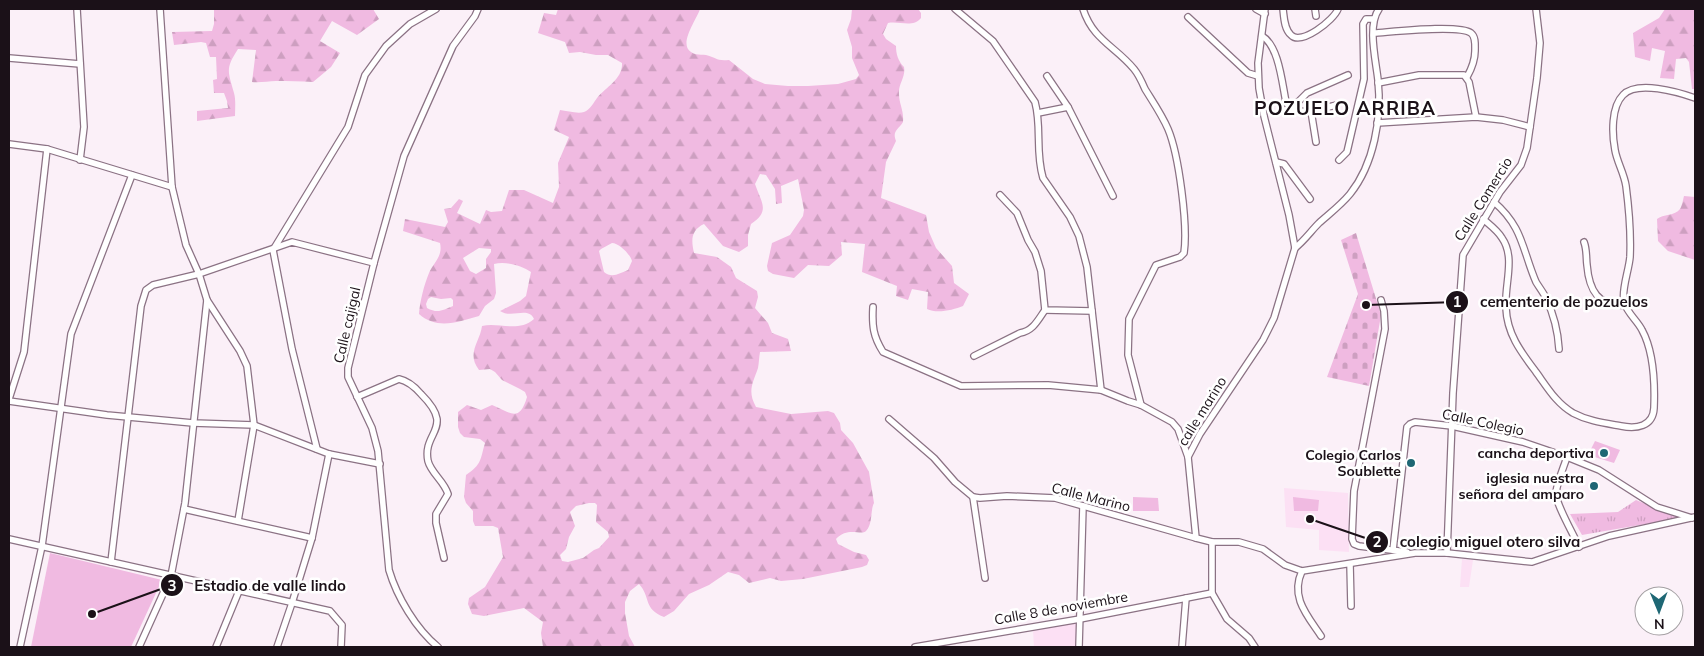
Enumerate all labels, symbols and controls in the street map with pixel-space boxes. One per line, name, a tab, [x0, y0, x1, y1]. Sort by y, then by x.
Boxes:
district label: POZUELO ARRIBA	[1254, 96, 1436, 120]
street label: Calle Comercio	[1450, 154, 1516, 244]
street label: Calle cajigal	[329, 285, 365, 365]
callout: cementerio de pozuelos	[1445, 287, 1658, 317]
text: 1	[1452, 292, 1462, 311]
text: cementerio de pozuelos	[1480, 292, 1648, 311]
street label: calle marino	[1174, 373, 1230, 449]
street label: Calle Colegio	[1440, 405, 1526, 439]
place label: cancha deportiva	[1478, 444, 1594, 462]
place label: Colegio Carlos Soublette	[1305, 446, 1401, 480]
marker: cancha deportiva	[1598, 447, 1610, 459]
marker: Colegio Carlos Soublette	[1405, 457, 1417, 469]
place label: iglesia nuestra señora del amparo	[1458, 469, 1584, 503]
street label: Calle Marino	[1050, 479, 1132, 515]
marker: iglesia nuestra señora del amparo	[1588, 480, 1600, 492]
callout: colegio miguel otero silva	[1365, 527, 1590, 557]
text: 2	[1372, 532, 1382, 551]
text: colegio miguel otero silva	[1400, 532, 1580, 551]
callout: Estadio de valle lindo	[160, 570, 356, 600]
text: 3	[167, 576, 177, 595]
text: Estadio de valle lindo	[194, 576, 346, 595]
north arrow	[1634, 586, 1684, 636]
street label: Calle 8 de noviembre	[993, 587, 1129, 629]
text: N	[1654, 615, 1665, 633]

